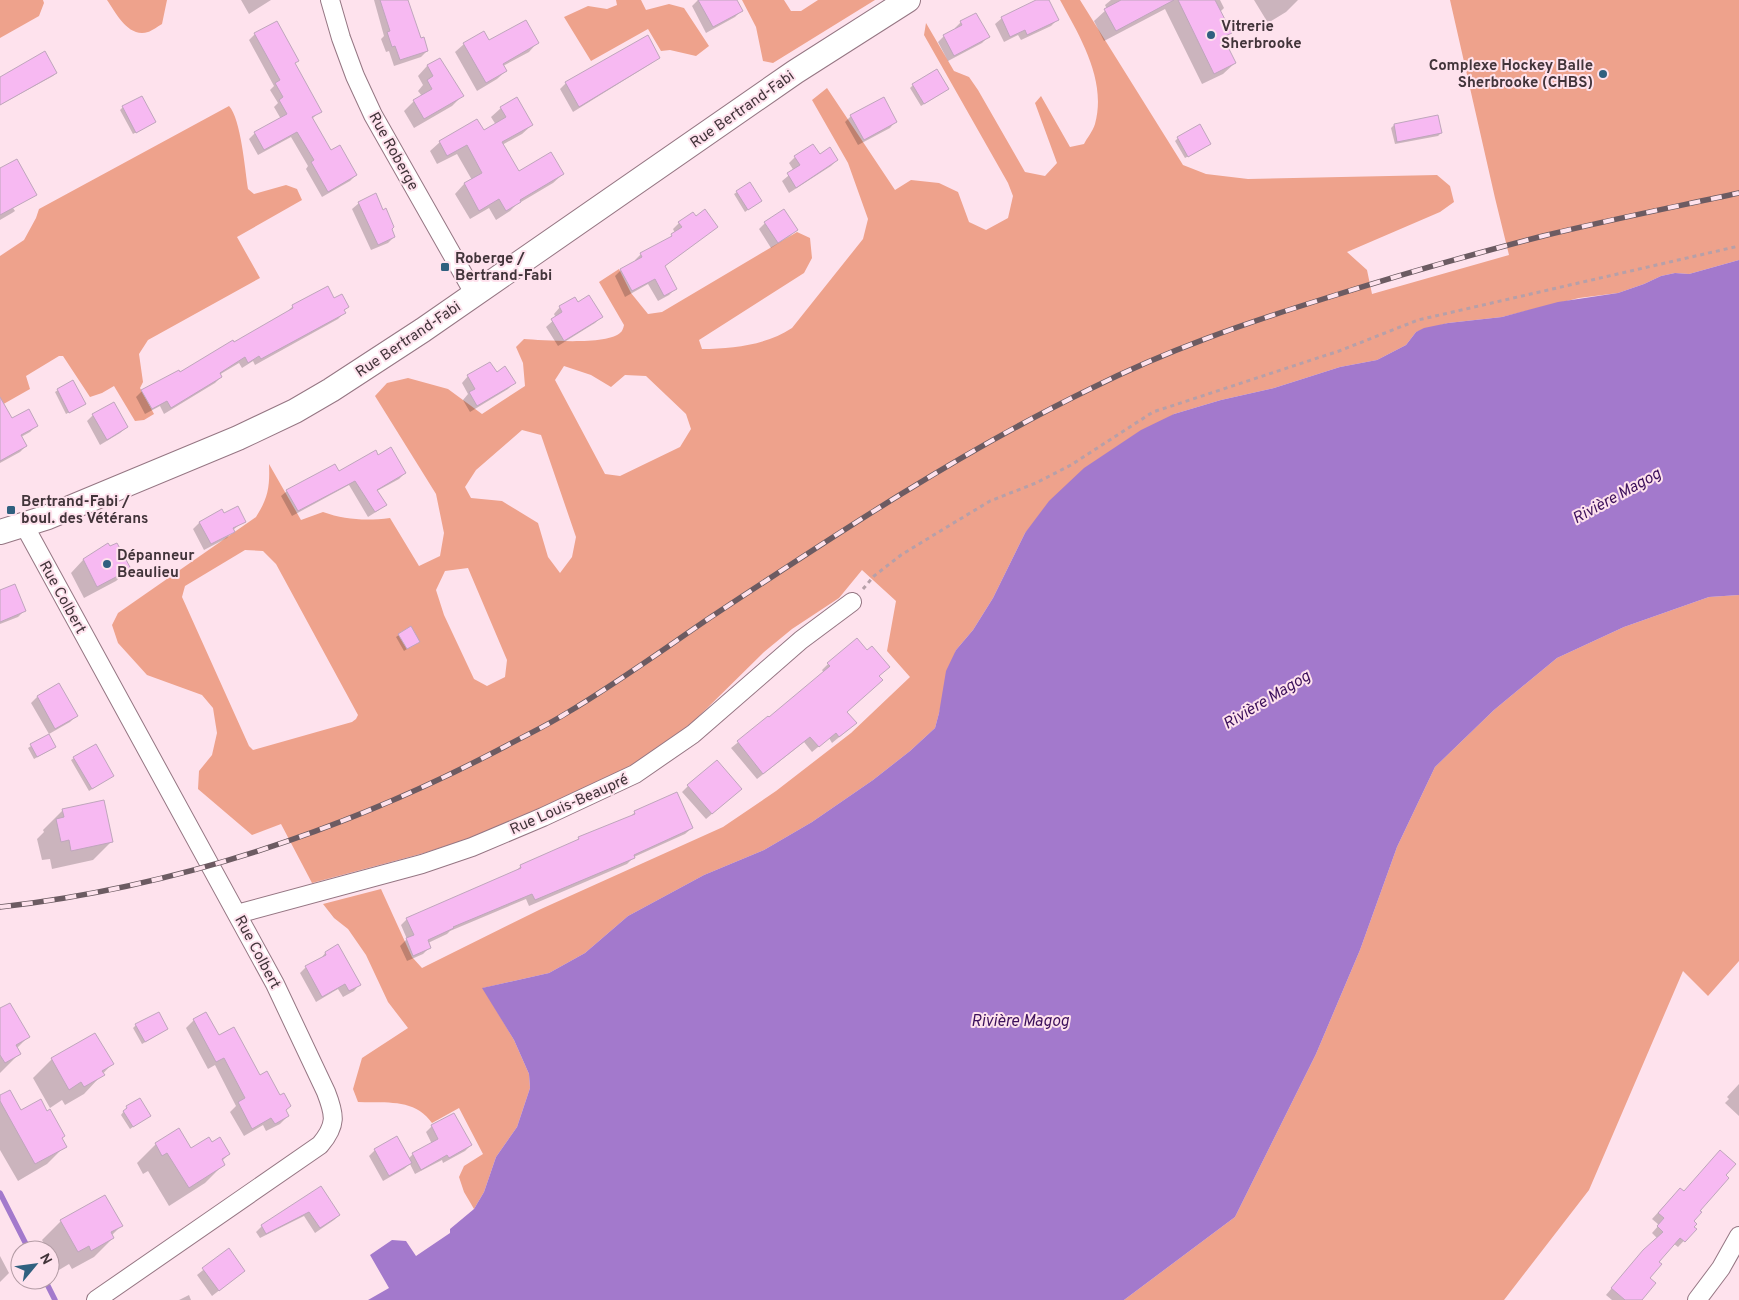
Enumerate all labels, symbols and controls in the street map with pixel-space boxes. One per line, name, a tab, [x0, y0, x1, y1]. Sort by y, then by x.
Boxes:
place label: Vitrerie Sherbrooke	[1221, 18, 1302, 54]
marker: Vitrerie Sherbrooke	[1205, 29, 1217, 41]
place label: Complexe Hockey Balle Sherbrooke (CHBS)	[1429, 57, 1593, 93]
street label: Rue Bertrand-Fabi	[687, 67, 799, 153]
marker: Complexe Hockey Balle Sherbrooke (CHBS)	[1597, 68, 1609, 80]
street label: Rue Roberge	[363, 109, 422, 194]
place label: Roberge / Bertrand-Fabi	[455, 250, 552, 286]
marker: Roberge / Bertrand-Fabi	[439, 261, 451, 273]
street label: Rue Bertrand-Fabi	[353, 298, 465, 382]
water label: Rivière Magog	[1569, 464, 1665, 529]
place label: Bertrand-Fabi / boul. des Vétérans	[21, 493, 148, 529]
marker: Bertrand-Fabi / boul. des Vétérans	[5, 504, 17, 516]
place label: Dépanneur Beaulieu	[117, 547, 195, 583]
street label: Rue Colbert	[34, 558, 89, 638]
marker: Dépanneur Beaulieu	[101, 558, 113, 570]
water label: Rivière Magog	[1220, 667, 1314, 735]
street label: Rue Louis-Beaupré	[507, 771, 632, 840]
street label: Rue Colbert	[229, 913, 284, 993]
water label: Rivière Magog	[971, 1012, 1069, 1032]
north arrow	[10, 1240, 60, 1290]
text: N	[35, 1251, 55, 1268]

